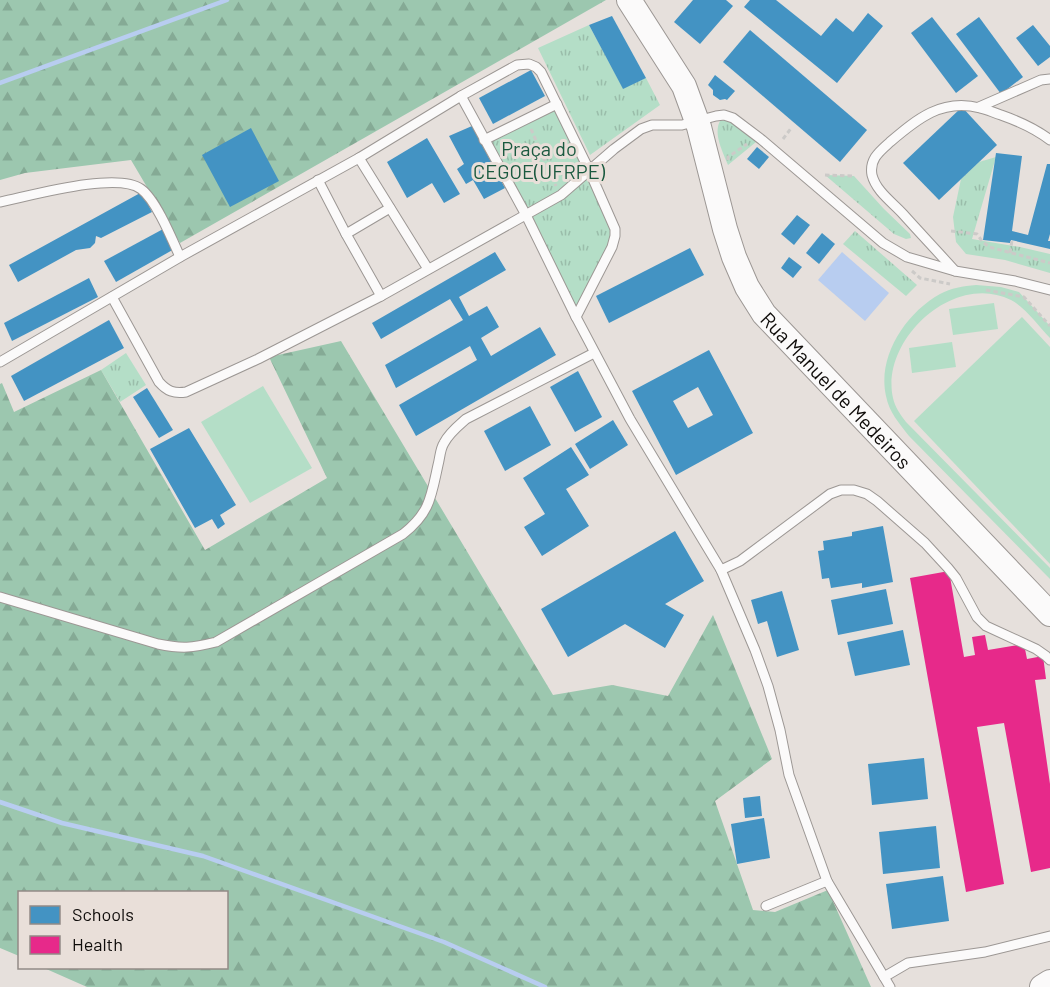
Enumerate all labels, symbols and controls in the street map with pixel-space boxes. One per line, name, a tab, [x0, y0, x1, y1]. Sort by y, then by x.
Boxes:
park label: Praça do CEGOE(UFRPE)	[473, 136, 606, 183]
street label: Rua Manuel de Medeiros	[756, 307, 917, 473]
legend	[18, 891, 228, 969]
text: Schools	[72, 903, 134, 925]
text: Health	[72, 933, 123, 955]

